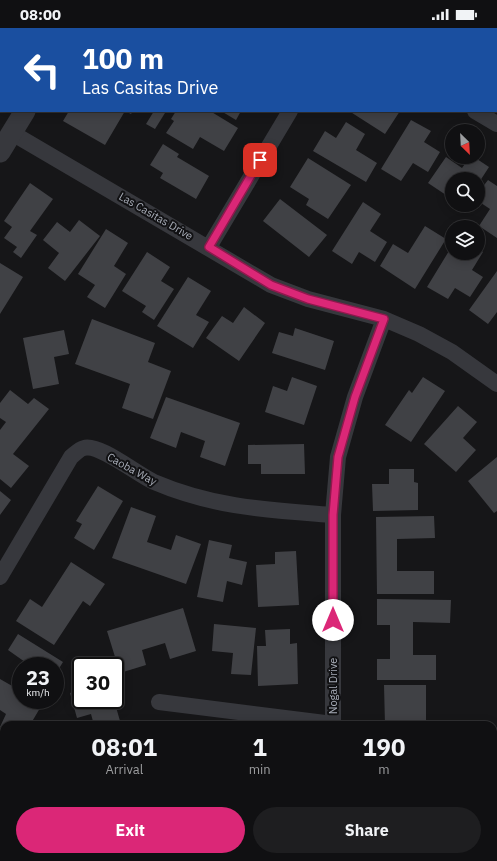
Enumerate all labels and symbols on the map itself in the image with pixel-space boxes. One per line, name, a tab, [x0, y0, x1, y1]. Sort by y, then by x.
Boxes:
north arrow	[445, 124, 485, 164]
pin	[243, 143, 277, 177]
street label: Las Casitas Drive	[116, 189, 196, 243]
street label: Caoba Way	[105, 450, 160, 489]
position arrow	[312, 599, 354, 641]
speed limit sign: 30	[72, 657, 124, 709]
street label: Nogal Drive	[326, 658, 340, 714]

